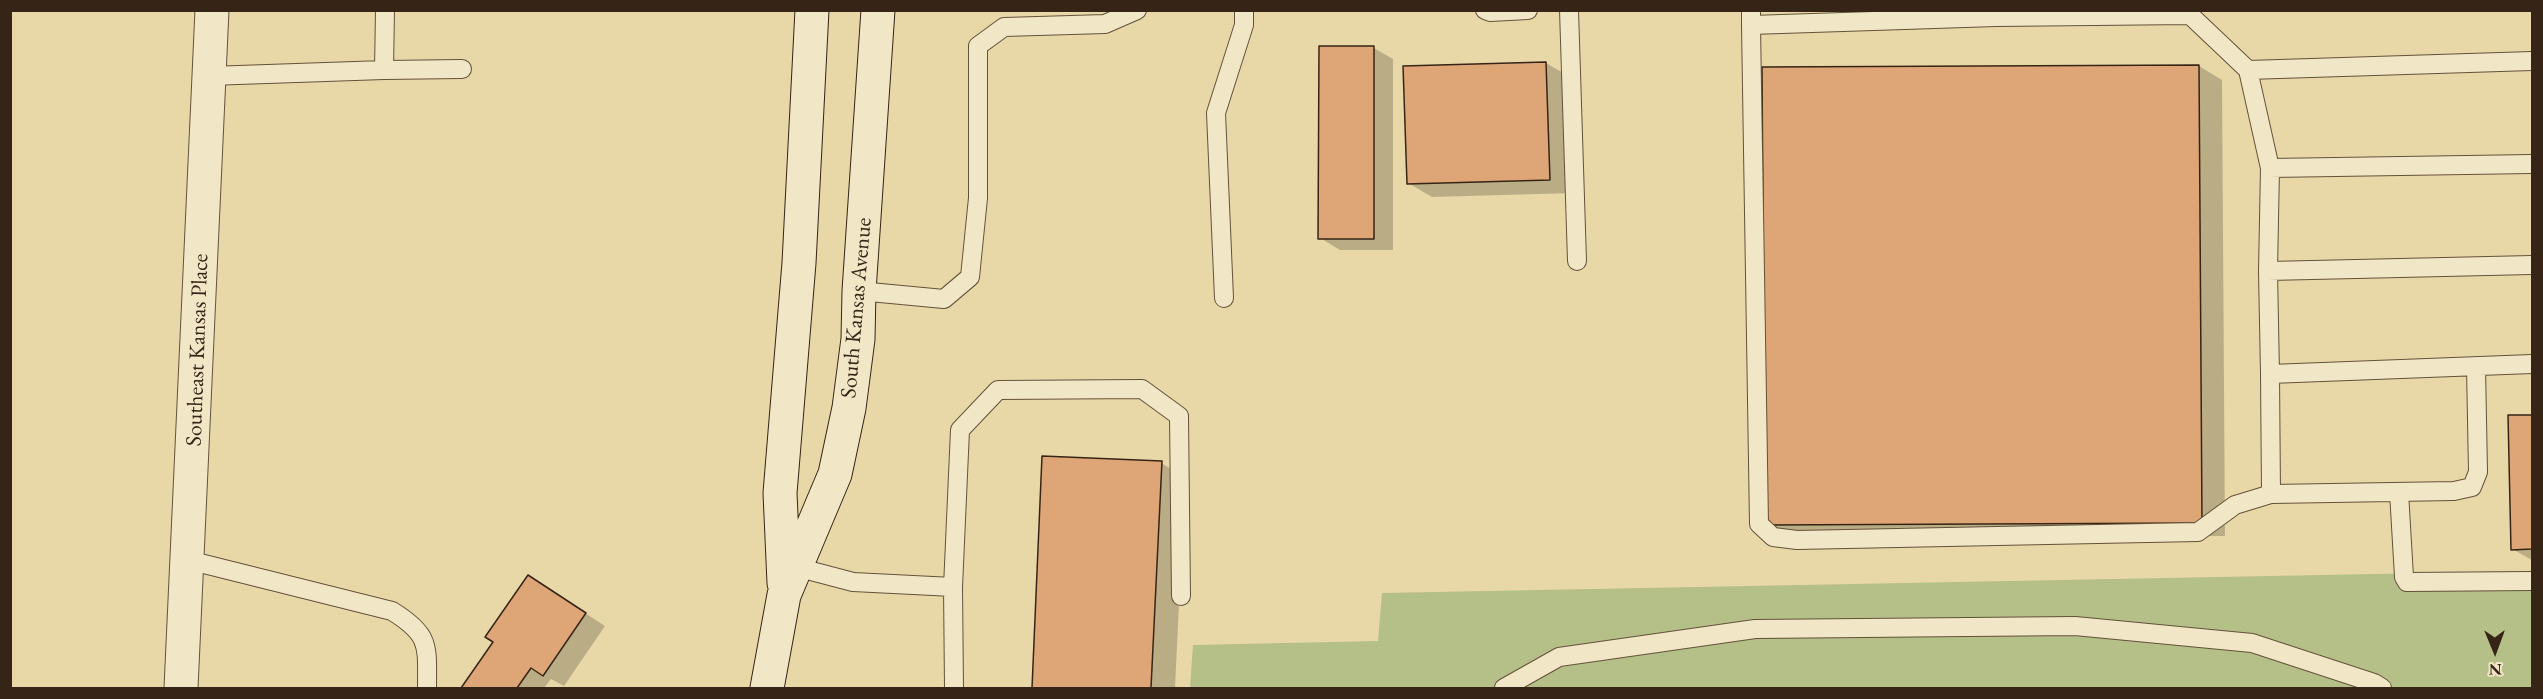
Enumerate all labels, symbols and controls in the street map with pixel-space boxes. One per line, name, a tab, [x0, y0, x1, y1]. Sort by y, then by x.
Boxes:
street label: South Kansas Avenue	[836, 217, 878, 399]
street label: Southeast Kansas Place	[181, 253, 215, 447]
north arrow	[2465, 621, 2525, 681]
text: N	[2489, 659, 2502, 680]

